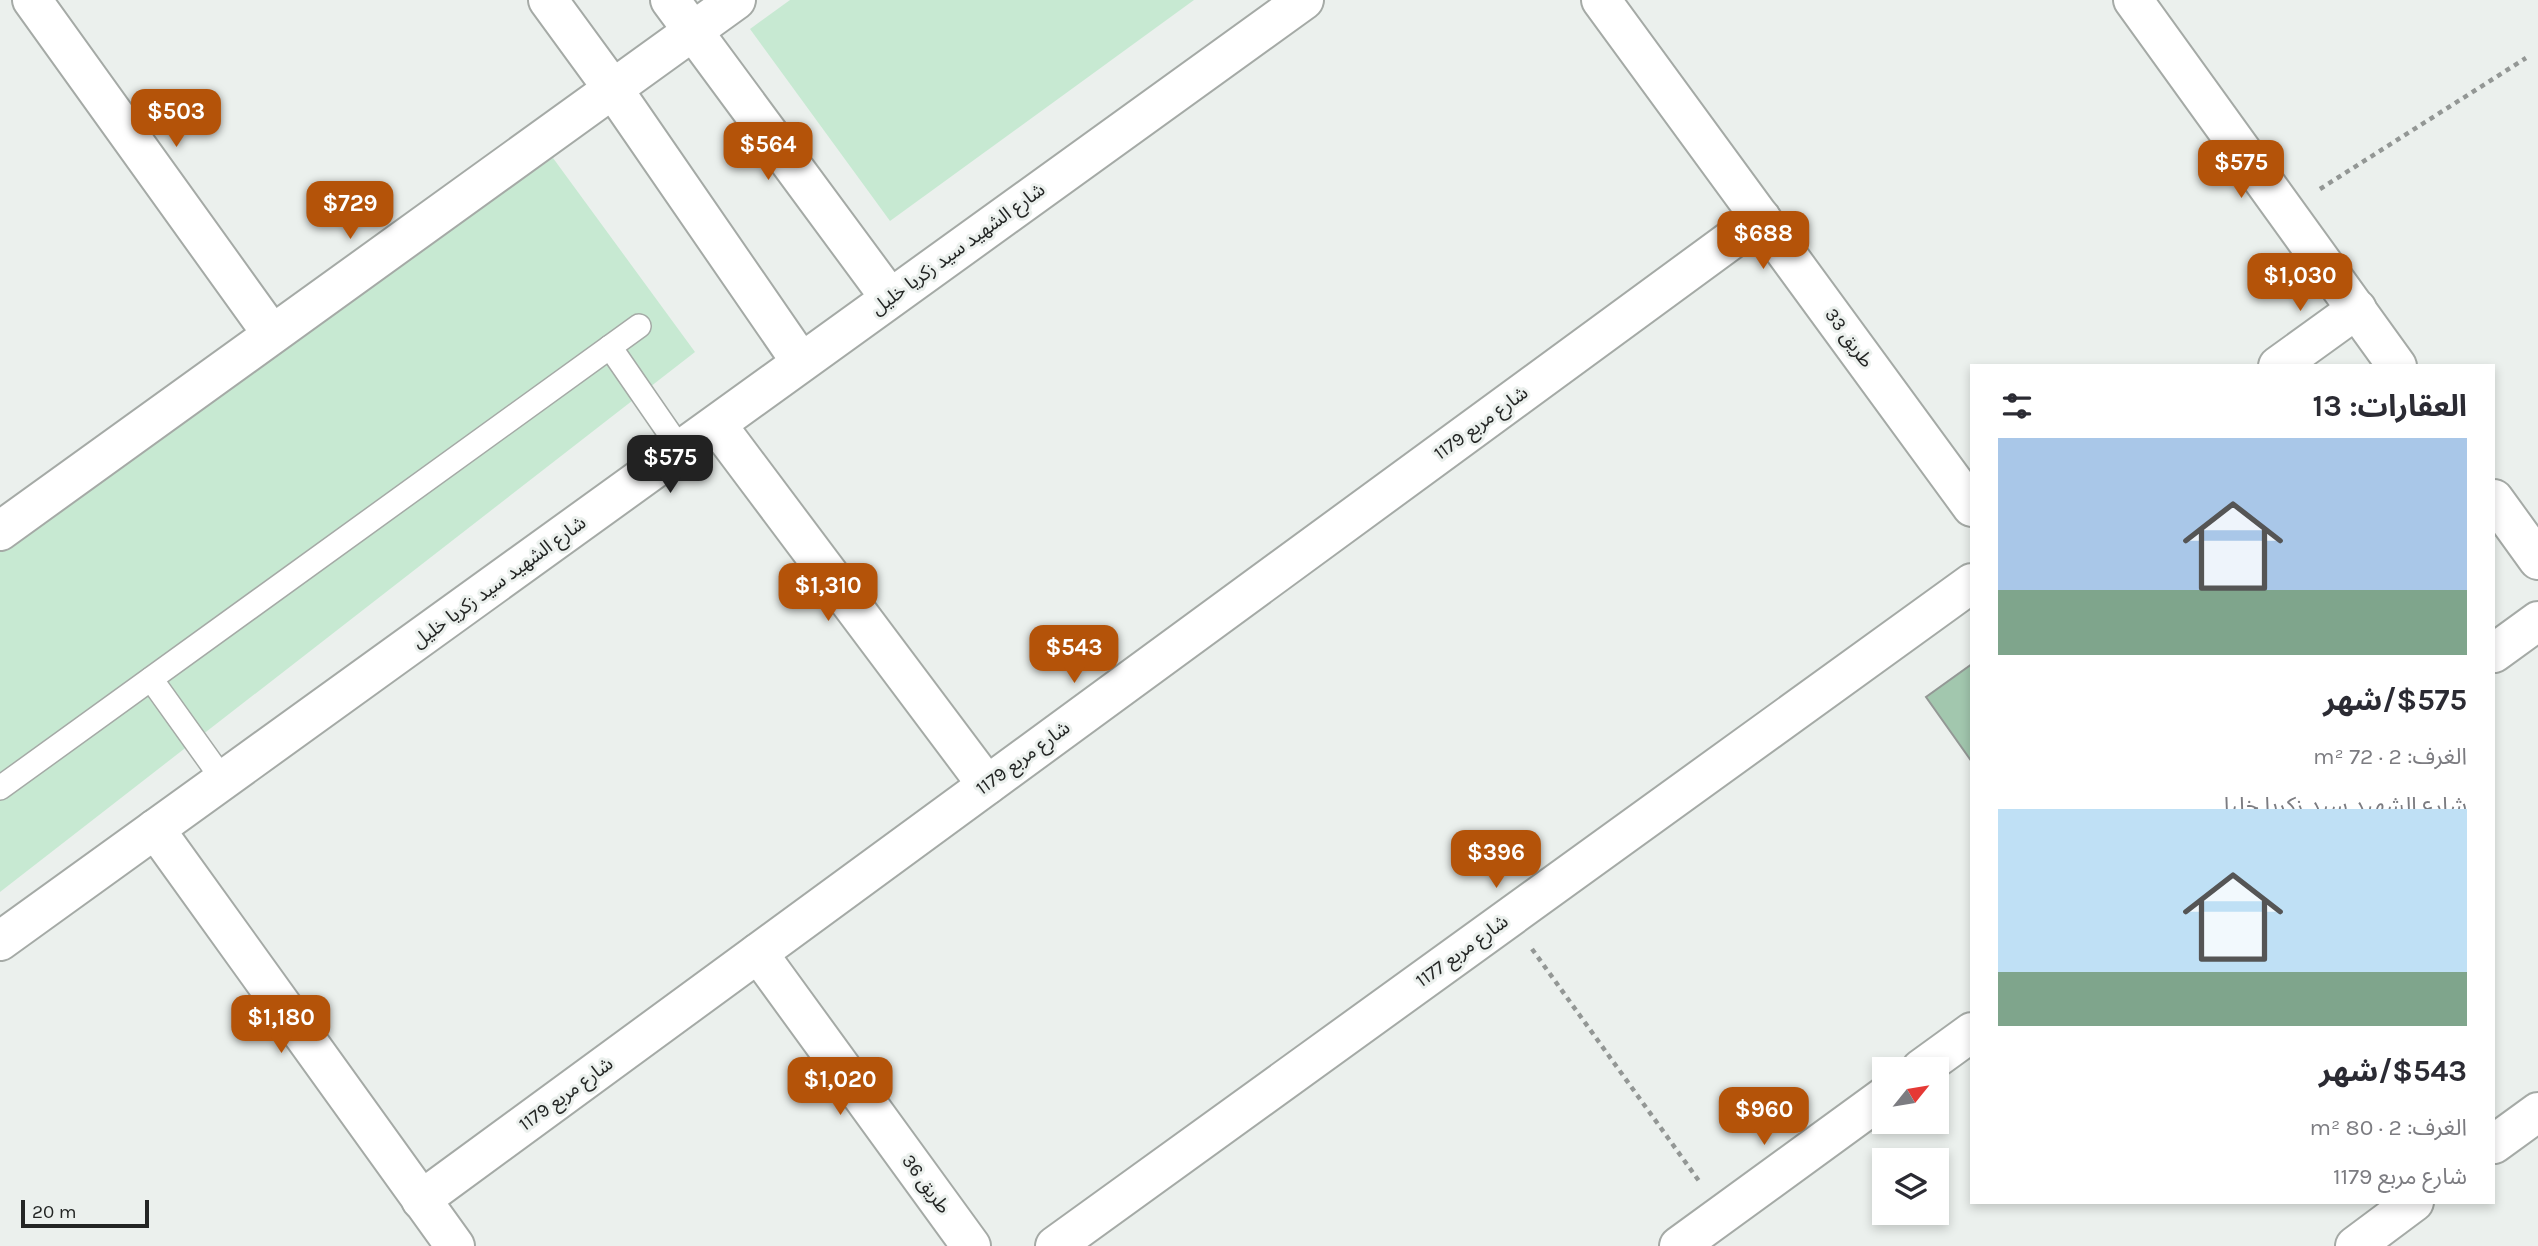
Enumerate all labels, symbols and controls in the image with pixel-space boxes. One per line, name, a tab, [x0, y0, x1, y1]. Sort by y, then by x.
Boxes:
pin: $503	[135, 90, 217, 149]
text: $503	[147, 98, 205, 125]
pin: $564	[727, 122, 809, 182]
text: $564	[740, 131, 796, 158]
pin: $575	[2200, 140, 2282, 200]
text: $575	[2214, 149, 2268, 176]
street label: شارع الشهيد سيد زكريا خليل	[867, 178, 1050, 321]
pin: $729	[309, 182, 391, 241]
text: $729	[322, 190, 378, 217]
pin: $688	[1722, 212, 1804, 271]
text: $688	[1733, 220, 1793, 247]
pin: $1,030	[2243, 254, 2357, 313]
text: $1,030	[2263, 262, 2337, 289]
street label: طريق 33	[1820, 304, 1878, 372]
street label: شارع مربع 1179	[1430, 382, 1534, 467]
icon: filters	[1998, 387, 2036, 425]
text: العقارات: 13	[2312, 388, 2467, 424]
pin: $575	[629, 435, 711, 495]
text: $575	[643, 444, 697, 471]
icon: home	[2170, 483, 2296, 609]
street label: شارع الشهيد سيد زكريا خليل	[408, 511, 591, 654]
pin: $1,310	[771, 564, 885, 623]
text: $1,310	[795, 572, 861, 599]
pin: $543	[1033, 626, 1115, 685]
text: $543	[1045, 634, 1103, 661]
text: $575/شهر	[2323, 682, 2467, 718]
street label: شارع مربع 1179	[972, 717, 1076, 802]
text: الغرف: 2 · 72 m²	[2313, 743, 2467, 770]
text: شارع الشهيد سيد زكريا خليل	[2213, 792, 2467, 819]
pin: $396	[1455, 830, 1537, 890]
text: $396	[1467, 839, 1525, 866]
icon: home	[2170, 854, 2296, 980]
street label: شارع مربع 1177	[1412, 910, 1514, 994]
pin: $1,180	[224, 996, 338, 1055]
text: $1,180	[247, 1004, 315, 1031]
street label: شارع مربع 1179	[515, 1053, 619, 1138]
text: $543/شهر	[2319, 1053, 2467, 1089]
north arrow	[1872, 1057, 1950, 1134]
map controls	[1872, 1057, 1949, 1225]
pin: $1,020	[783, 1058, 897, 1117]
text: $1,020	[804, 1066, 876, 1093]
pin: $960	[1723, 1088, 1805, 1147]
text: $960	[1735, 1096, 1793, 1123]
text: الغرف: 2 · 80 m²	[2309, 1114, 2467, 1141]
button: layers	[1872, 1148, 1949, 1225]
street label: طريق 36	[897, 1150, 955, 1218]
text: شارع مربع 1179	[2333, 1163, 2467, 1190]
scale bar	[21, 1197, 149, 1229]
text: 20 m	[32, 1201, 77, 1223]

